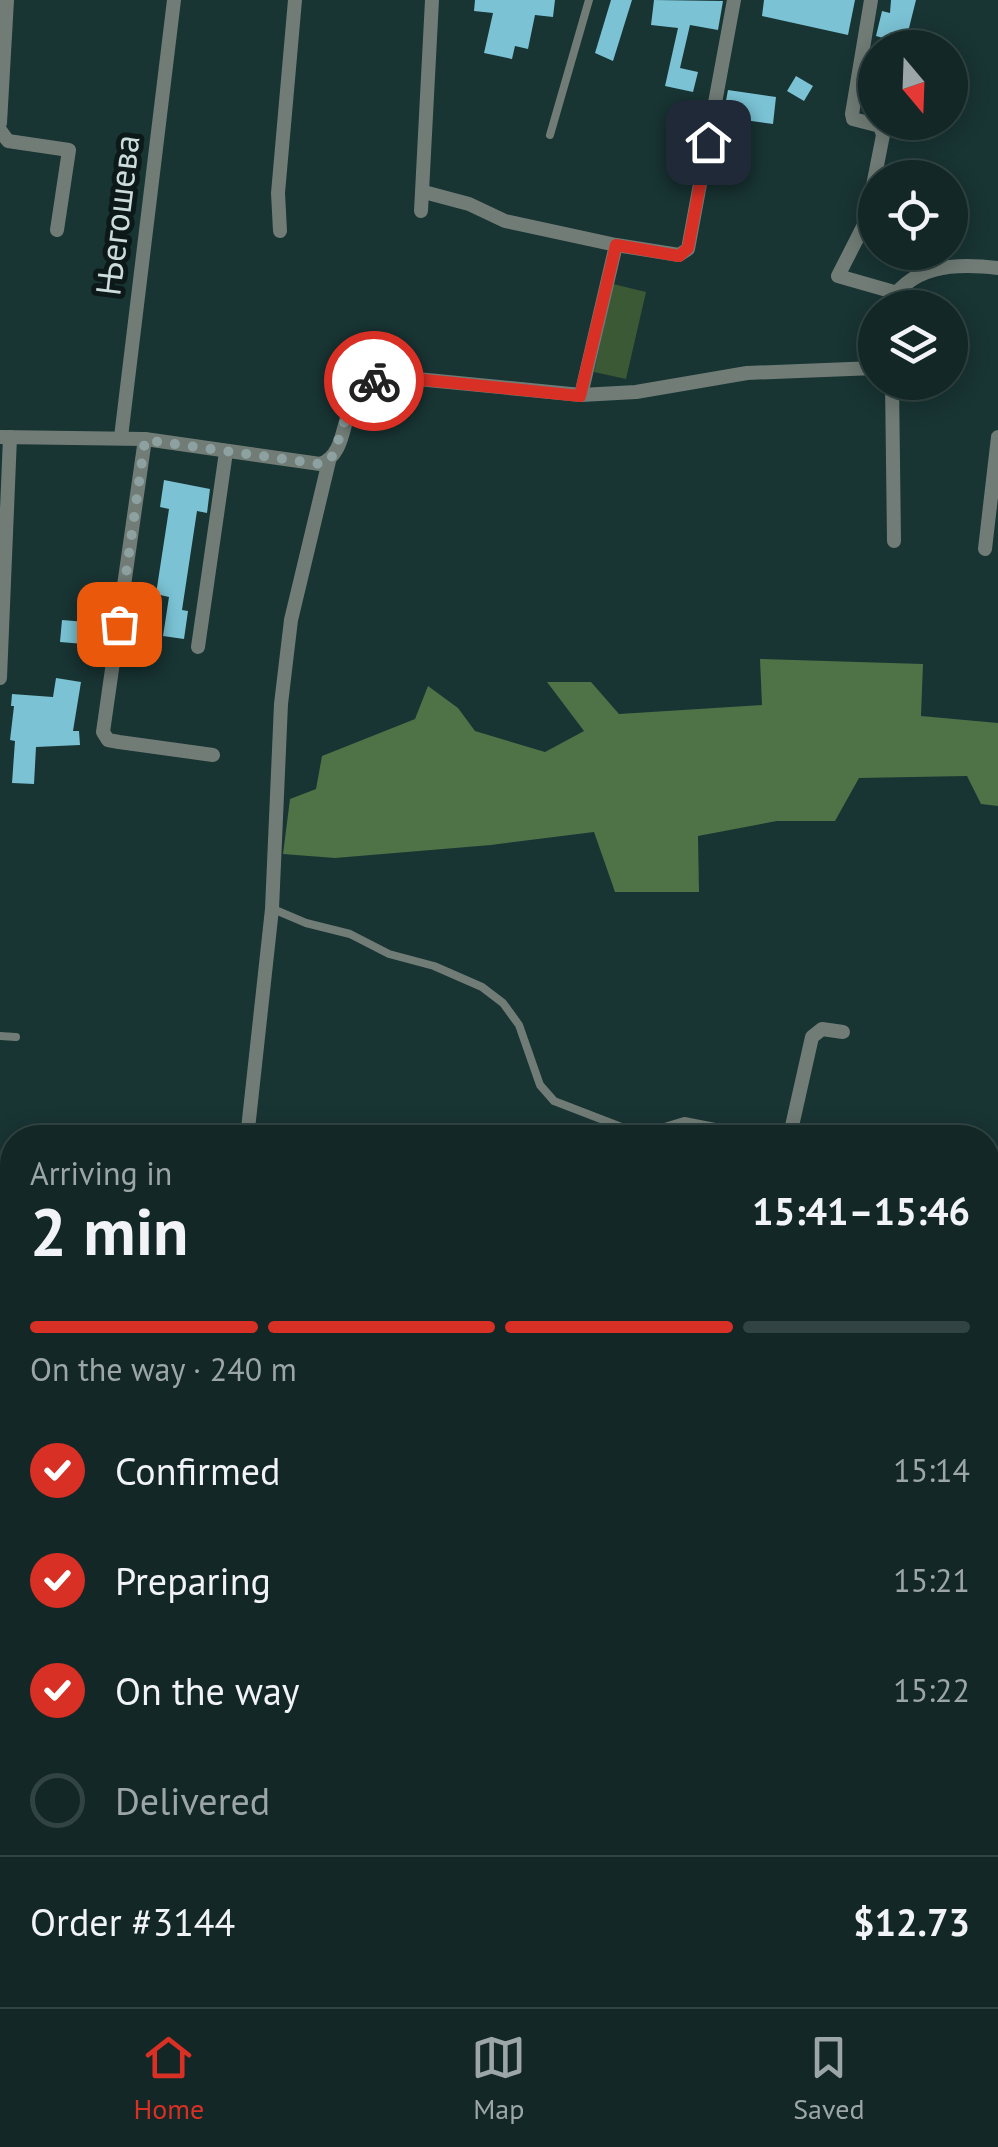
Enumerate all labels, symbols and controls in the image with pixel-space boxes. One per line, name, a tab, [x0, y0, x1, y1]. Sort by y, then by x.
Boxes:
north arrow	[858, 30, 968, 140]
map controls	[858, 30, 968, 400]
pin	[666, 100, 751, 185]
icon: home	[681, 115, 736, 170]
street label: Његошева	[84, 132, 150, 298]
button: locate	[858, 160, 968, 270]
button: layers	[858, 290, 968, 400]
courier	[324, 331, 424, 431]
icon: bike	[347, 354, 402, 409]
pin	[77, 582, 162, 667]
icon: bag	[92, 597, 147, 652]
text: Arriving in	[30, 1152, 172, 1194]
text: 15:41–15:46	[752, 1186, 970, 1235]
text: 2 min	[30, 1189, 189, 1273]
text: On the way · 240 m	[30, 1348, 297, 1390]
icon: check	[30, 1443, 85, 1498]
text: Confirmed	[115, 1446, 281, 1495]
text: 15:14	[893, 1449, 970, 1491]
icon: check	[30, 1553, 85, 1608]
text: Preparing	[115, 1556, 271, 1605]
text: 15:21	[893, 1559, 970, 1601]
icon: check	[30, 1663, 85, 1718]
text: On the way	[115, 1666, 300, 1715]
text: 15:22	[893, 1669, 970, 1711]
text: Delivered	[115, 1776, 270, 1825]
text: Order #3144	[30, 1897, 235, 1946]
text: $12.73	[853, 1897, 970, 1946]
tab: Home	[133, 2030, 204, 2127]
tab: Map	[471, 2030, 526, 2127]
tab: Saved	[793, 2030, 864, 2127]

